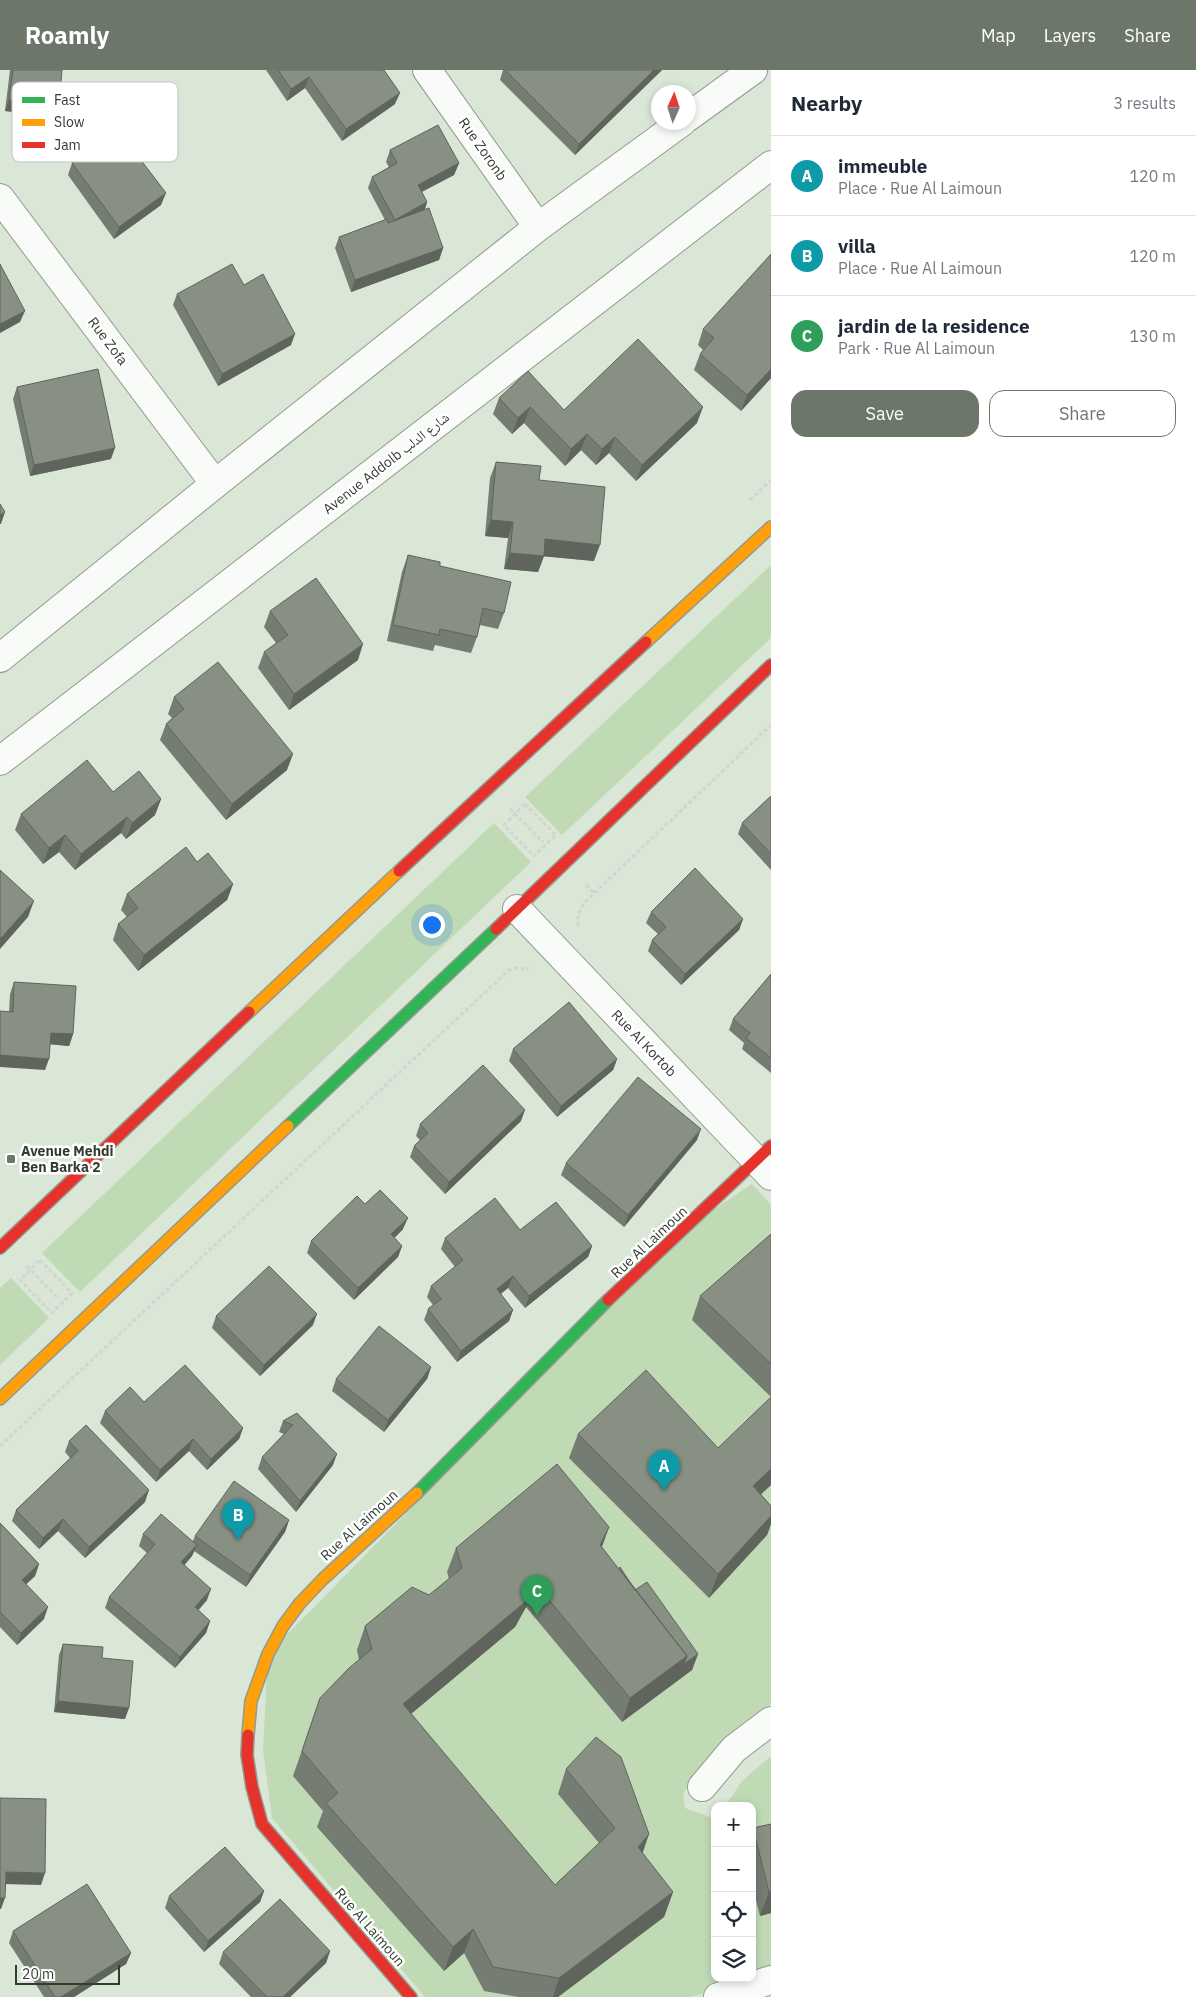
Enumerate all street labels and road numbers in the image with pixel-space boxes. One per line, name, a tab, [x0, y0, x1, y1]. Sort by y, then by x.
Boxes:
street label: Rue Zoronb	[455, 114, 511, 184]
street label: Rue Zofa	[84, 313, 132, 369]
street label: Avenue Addolb شارع الدلب	[319, 408, 453, 519]
street label: Rue Al Kortob	[608, 1006, 680, 1080]
street label: Rue Al Laimoun	[607, 1202, 691, 1282]
street label: Rue Al Laimoun	[317, 1486, 401, 1564]
street label: Rue Al Laimoun	[331, 1884, 409, 1970]

